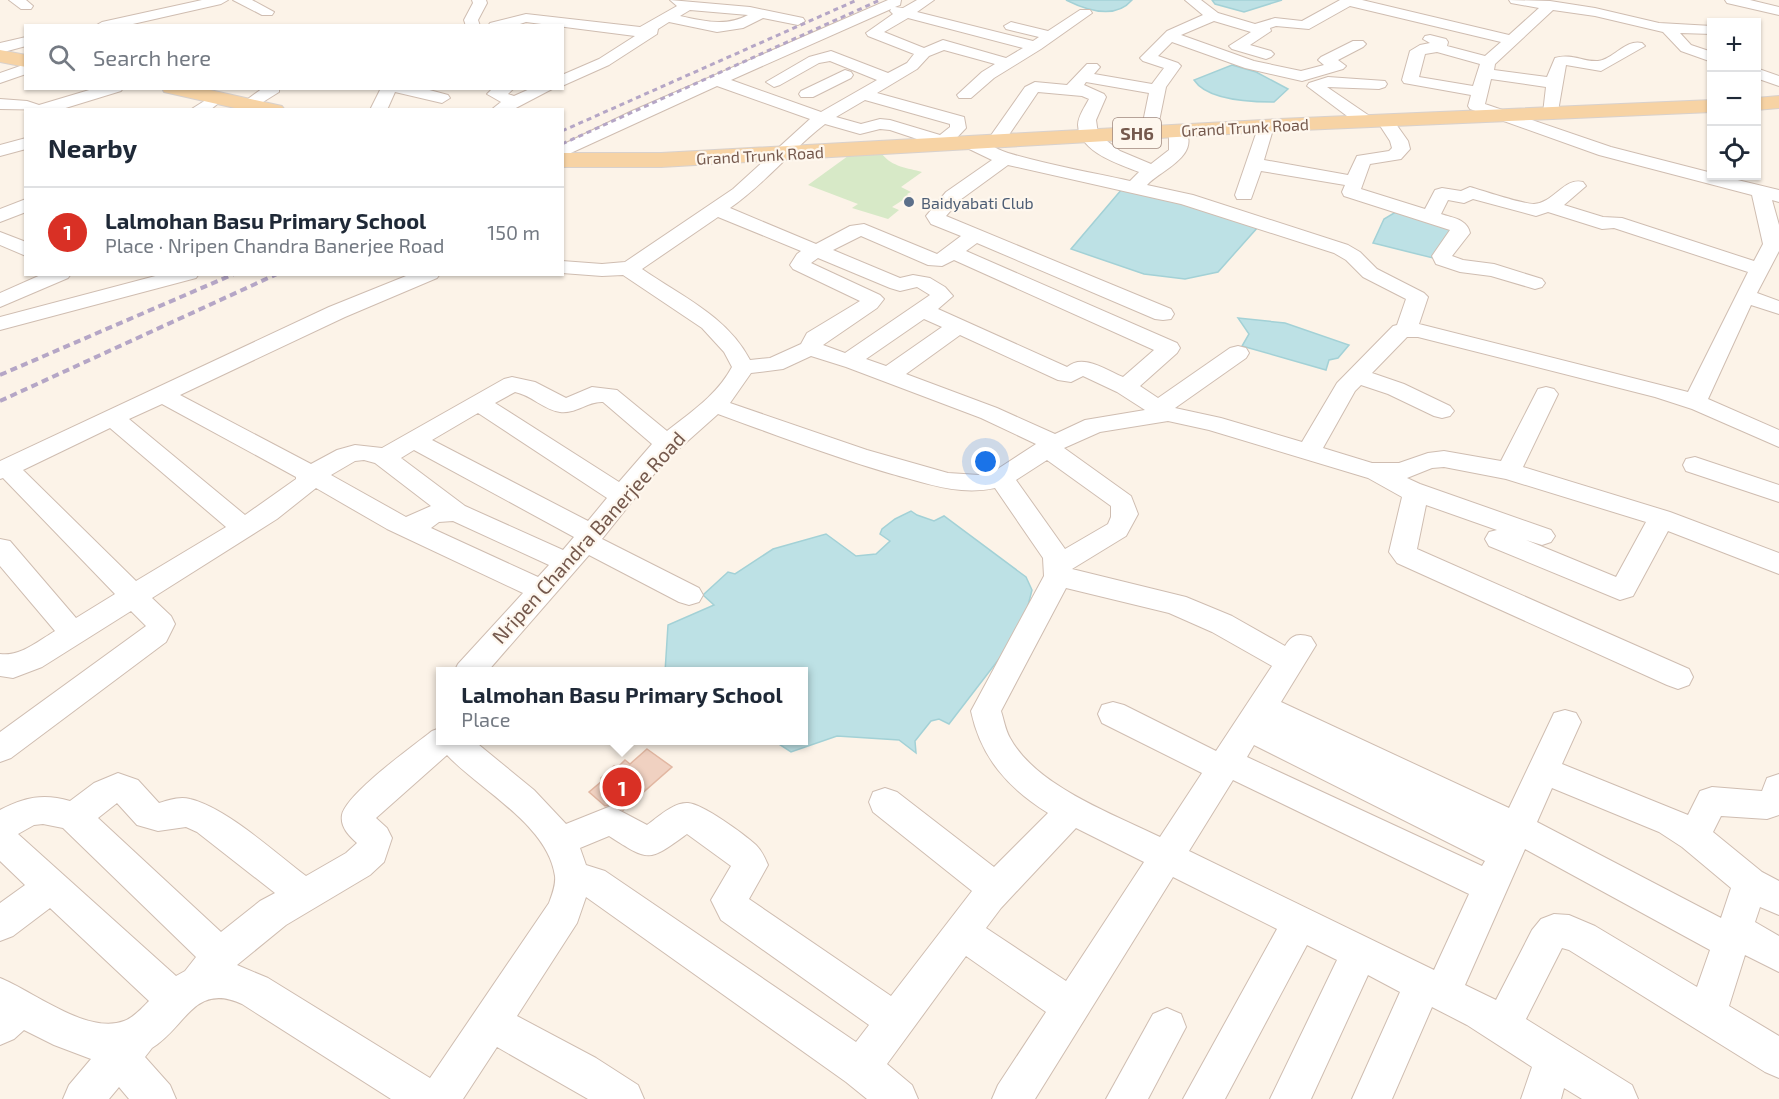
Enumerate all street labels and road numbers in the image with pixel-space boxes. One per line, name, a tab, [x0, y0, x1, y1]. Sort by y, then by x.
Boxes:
street label: Grand Trunk Road	[1181, 114, 1309, 140]
road number: SH6	[1113, 118, 1161, 148]
street label: Grand Trunk Road	[696, 142, 824, 168]
street label: Nripen Chandra Banerjee Road	[486, 426, 690, 648]

